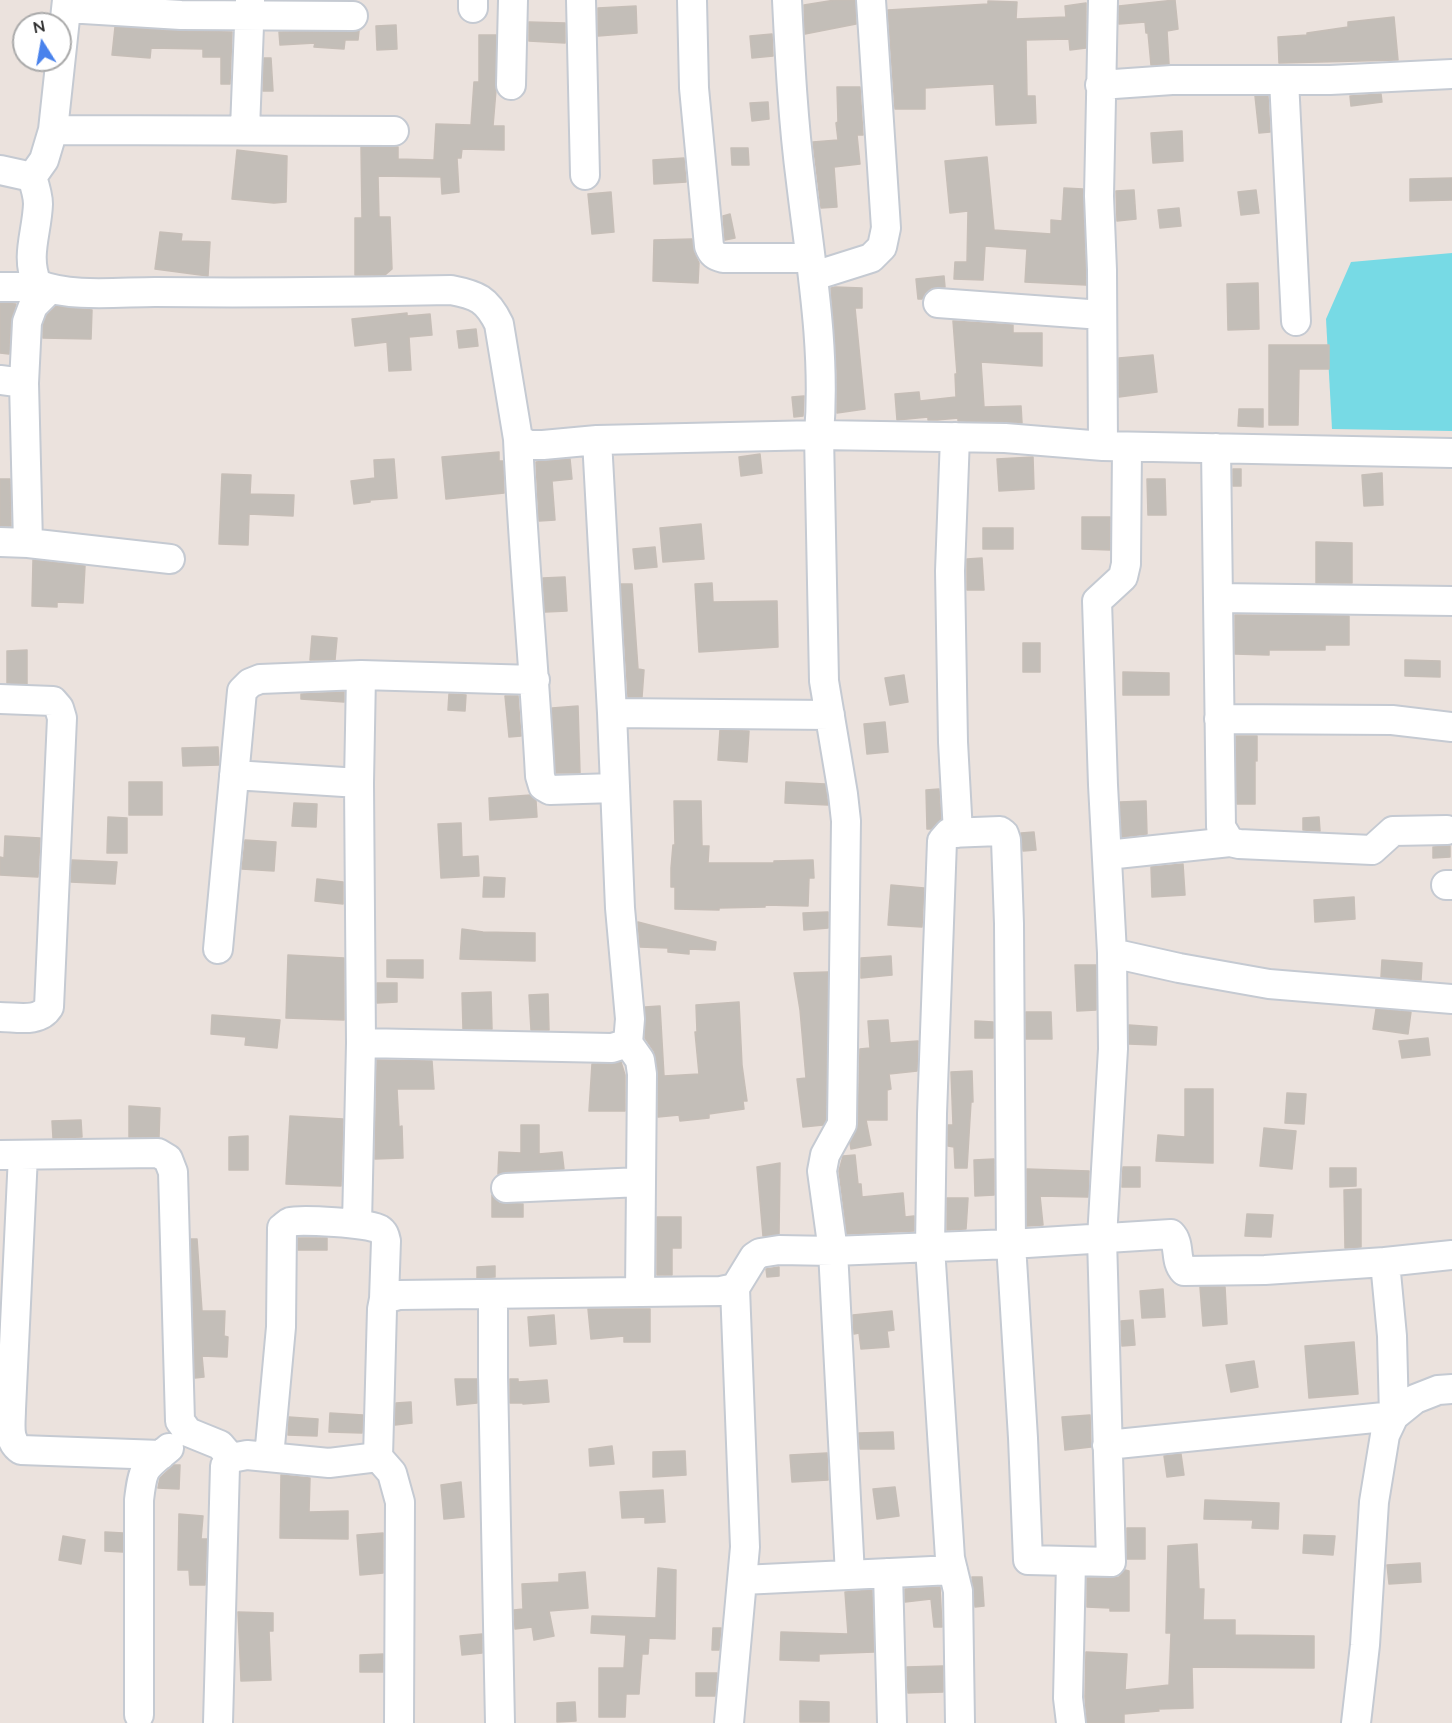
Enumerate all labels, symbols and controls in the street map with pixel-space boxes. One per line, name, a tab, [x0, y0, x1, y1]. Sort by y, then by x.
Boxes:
north arrow	[12, 12, 72, 72]
text: N	[31, 15, 47, 37]

